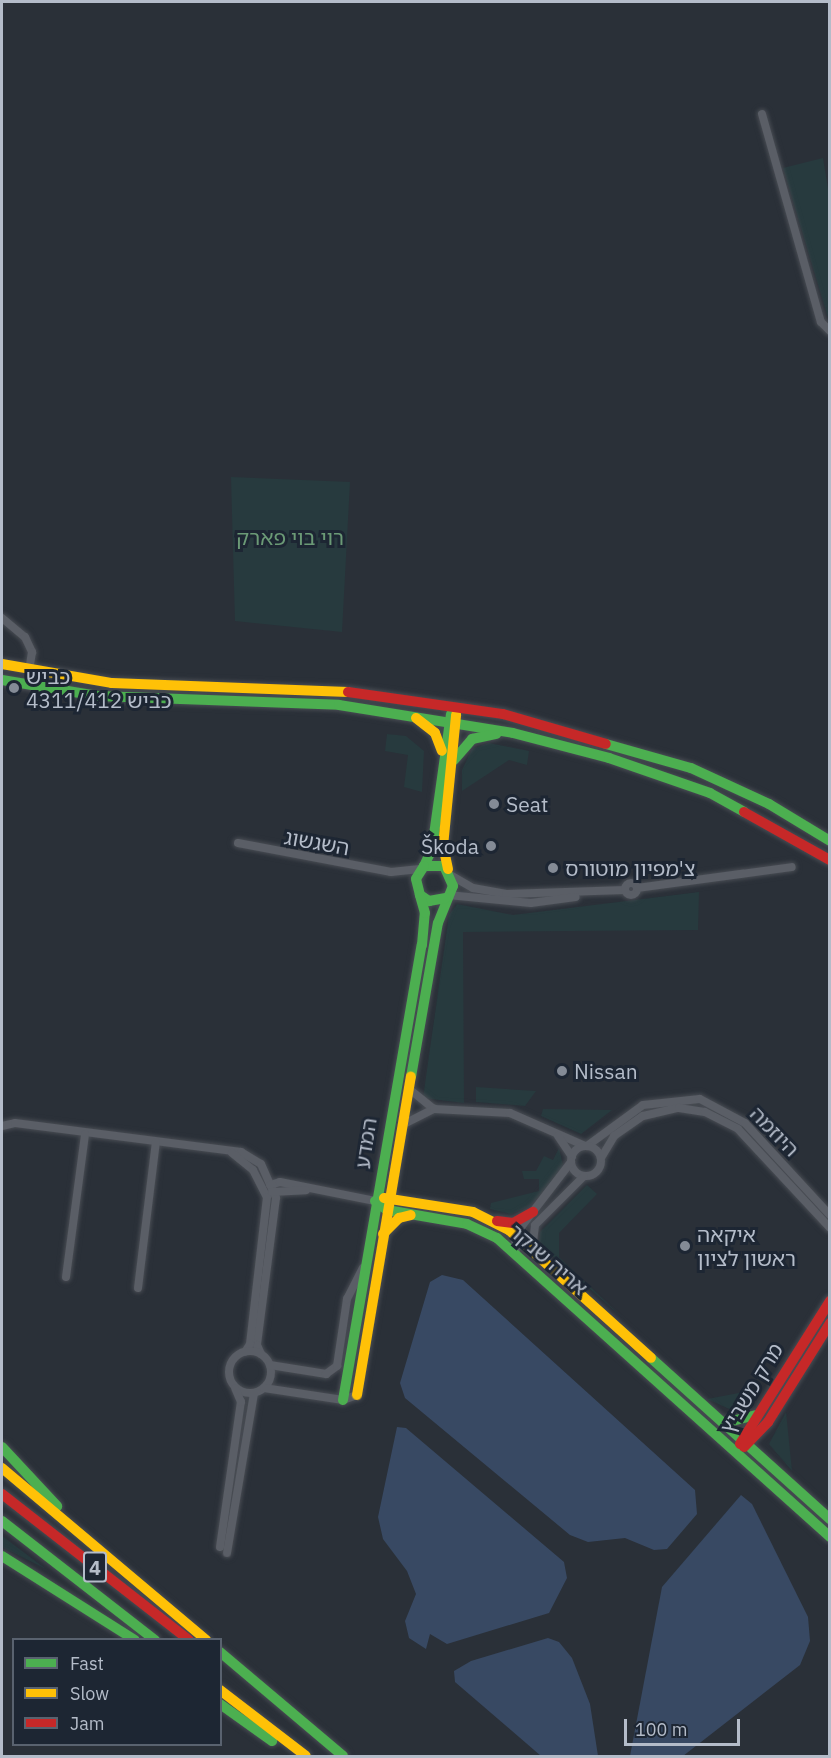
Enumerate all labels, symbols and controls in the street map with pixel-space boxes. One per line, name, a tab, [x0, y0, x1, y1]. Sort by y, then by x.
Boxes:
park label: רוי בוי פארק	[236, 524, 344, 550]
place label: כביש 4311/כביש 412	[26, 663, 172, 713]
marker: כביש 4311/כביש 412	[7, 681, 21, 695]
place label: Seat	[506, 791, 548, 817]
marker: Seat	[487, 797, 501, 811]
street label: השגשוג	[282, 824, 352, 860]
place label: Škoda	[421, 833, 479, 859]
marker: Škoda	[484, 839, 498, 853]
place label: צ'מפיון מוטורס	[565, 855, 696, 881]
marker: צ'מפיון מוטורס	[546, 861, 560, 875]
place label: Nissan	[574, 1058, 638, 1084]
marker: Nissan	[555, 1064, 569, 1078]
street label: היוזמה	[745, 1101, 805, 1161]
street label: המדע	[349, 1116, 381, 1170]
street label: אריה שנקר	[505, 1218, 593, 1300]
place label: איקאה ראשון לציון	[697, 1221, 796, 1271]
marker: איקאה ראשון לציון	[678, 1239, 692, 1253]
street label: מרק משביץ	[714, 1338, 788, 1438]
road number: 4	[83, 1550, 107, 1584]
legend	[12, 1638, 222, 1746]
text: Fast	[70, 1652, 104, 1675]
text: Slow	[70, 1682, 109, 1705]
scale bar	[627, 1707, 742, 1745]
text: Jam	[70, 1712, 105, 1735]
text: 100 m	[635, 1718, 687, 1741]

